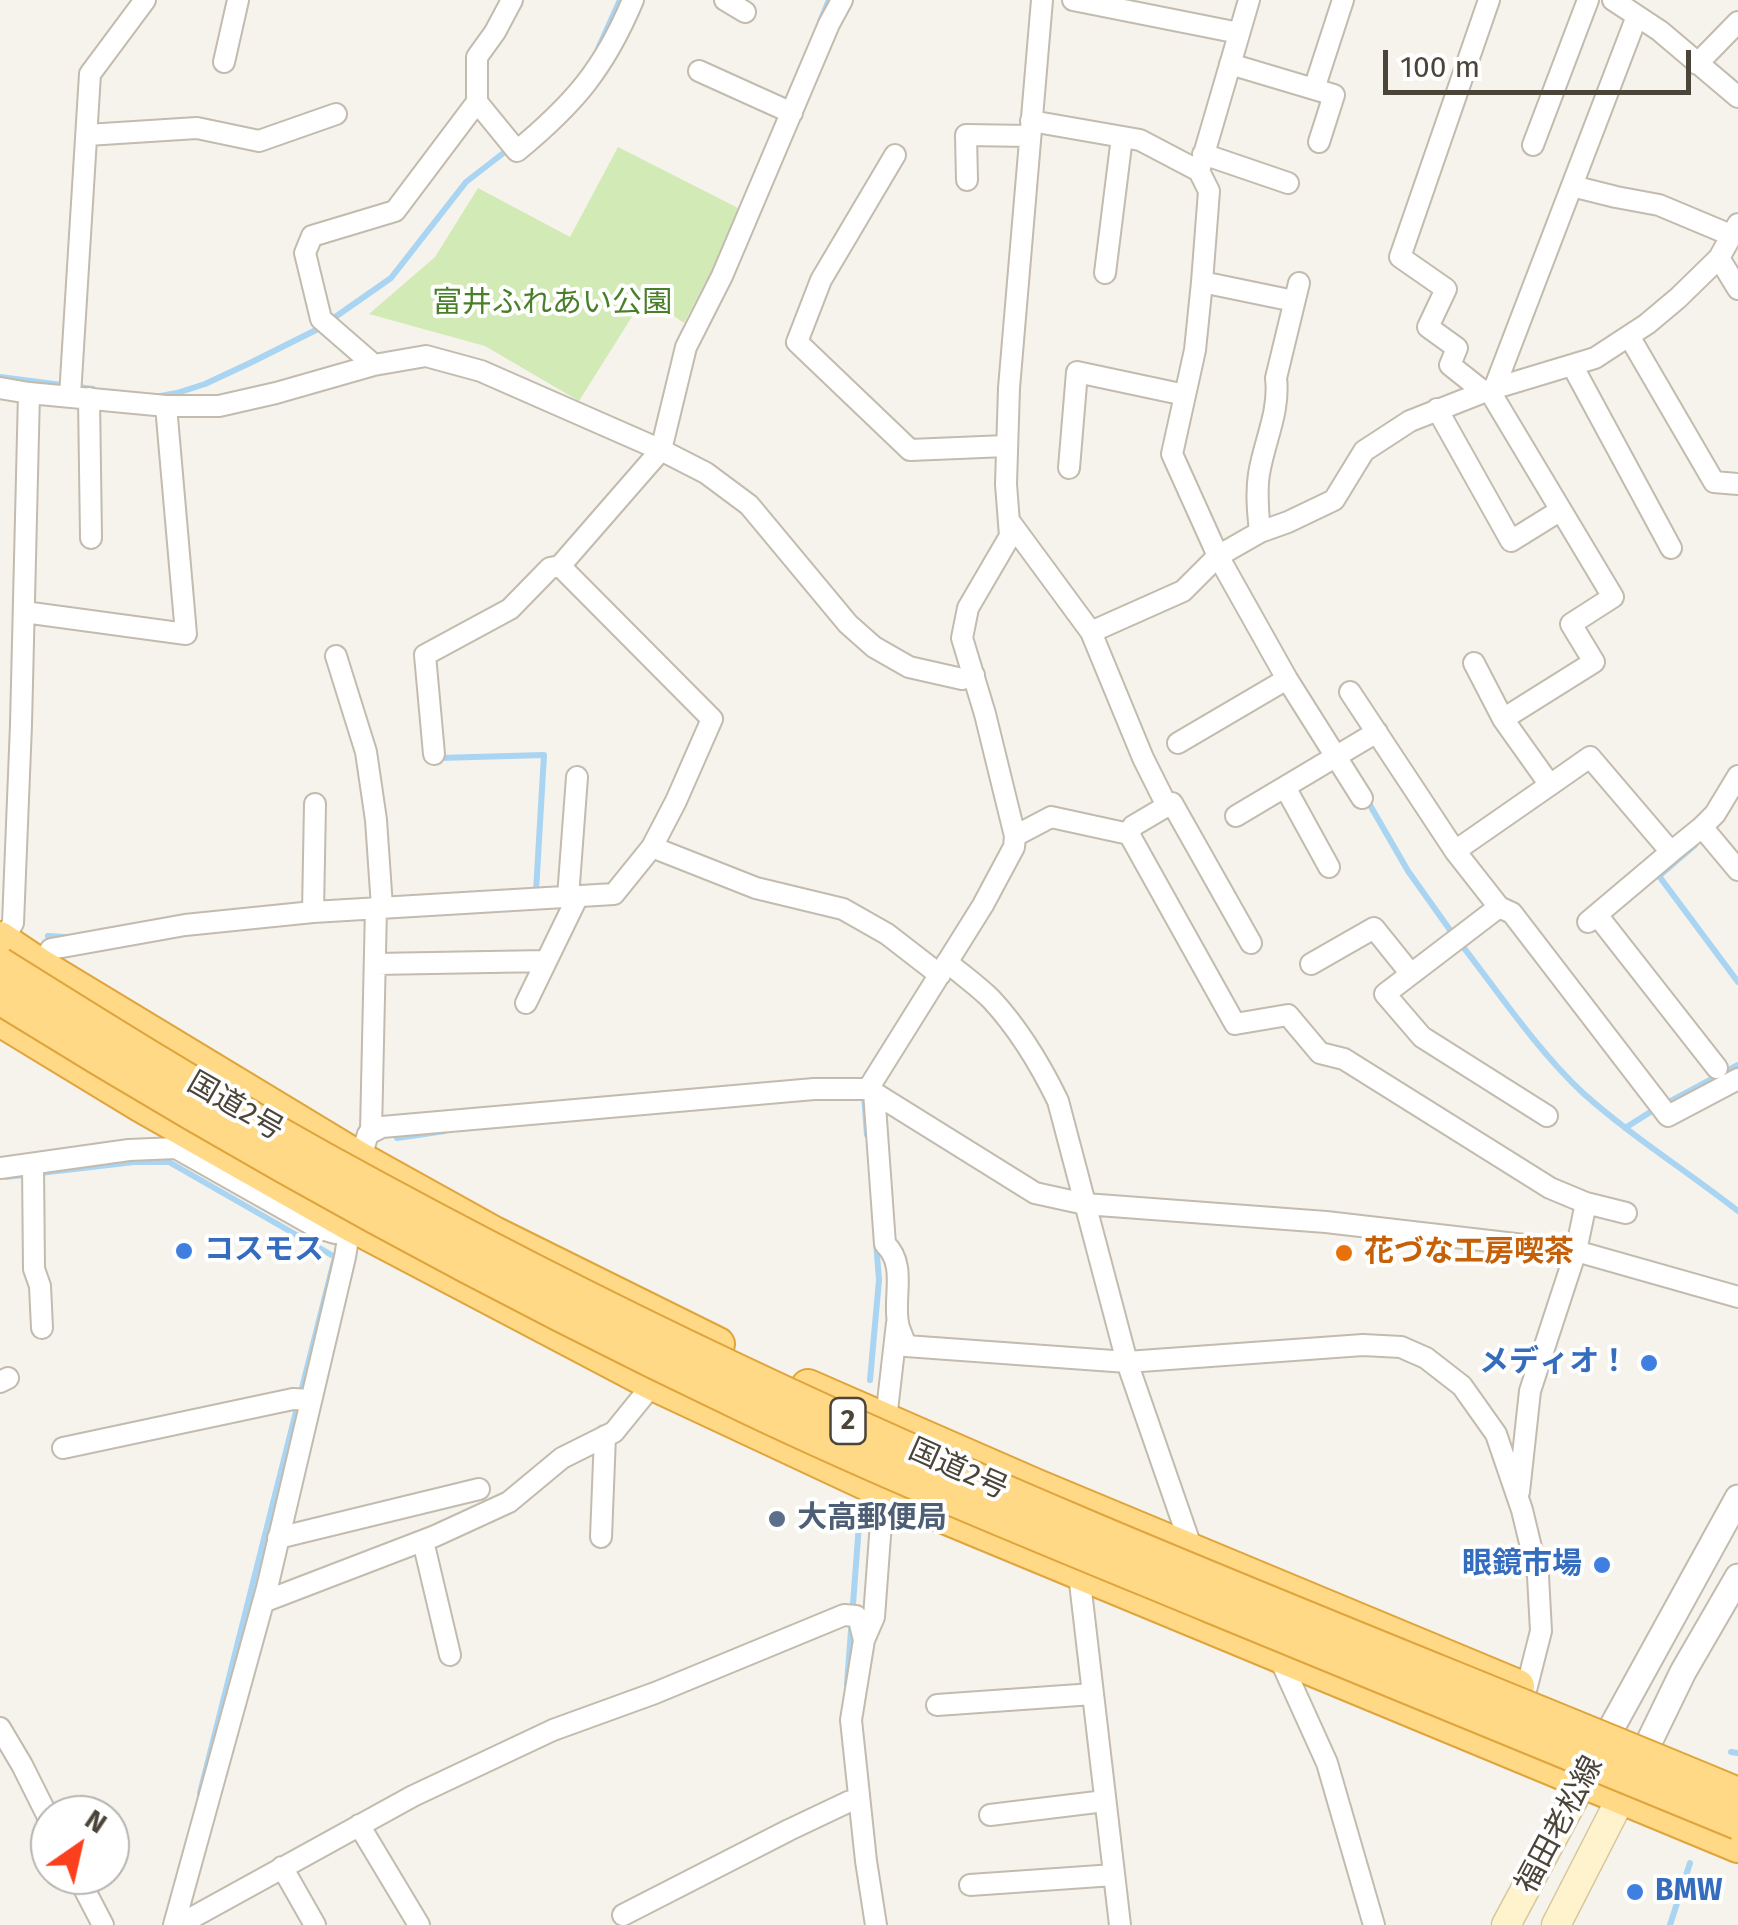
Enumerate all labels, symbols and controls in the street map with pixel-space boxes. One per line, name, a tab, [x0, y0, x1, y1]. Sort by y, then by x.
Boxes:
scale bar	[1388, 30, 1696, 92]
text: 100 m	[1400, 49, 1480, 85]
park label: 富井ふれあい公園	[432, 286, 672, 322]
street label: 国道2号	[181, 1065, 289, 1149]
place label: コスモス	[204, 1233, 324, 1269]
place label: 花づな工房喫茶	[1364, 1235, 1574, 1271]
marker: コスモス	[173, 1240, 195, 1262]
marker: 花づな工房喫茶	[1333, 1242, 1355, 1264]
place label: メディオ！	[1479, 1345, 1629, 1381]
marker: メディオ！	[1638, 1352, 1660, 1374]
road number: 2	[830, 1398, 866, 1444]
street label: 国道2号	[903, 1432, 1013, 1508]
place label: 大高郵便局	[797, 1501, 947, 1537]
marker: 大高郵便局	[766, 1508, 788, 1530]
place label: 眼鏡市場	[1462, 1547, 1582, 1583]
marker: 眼鏡市場	[1591, 1554, 1613, 1576]
street label: 福田老松線	[1509, 1750, 1611, 1900]
north arrow	[30, 1795, 130, 1895]
text: N	[79, 1802, 113, 1840]
place label: BMW	[1655, 1874, 1722, 1910]
marker: BMW	[1624, 1881, 1646, 1903]

